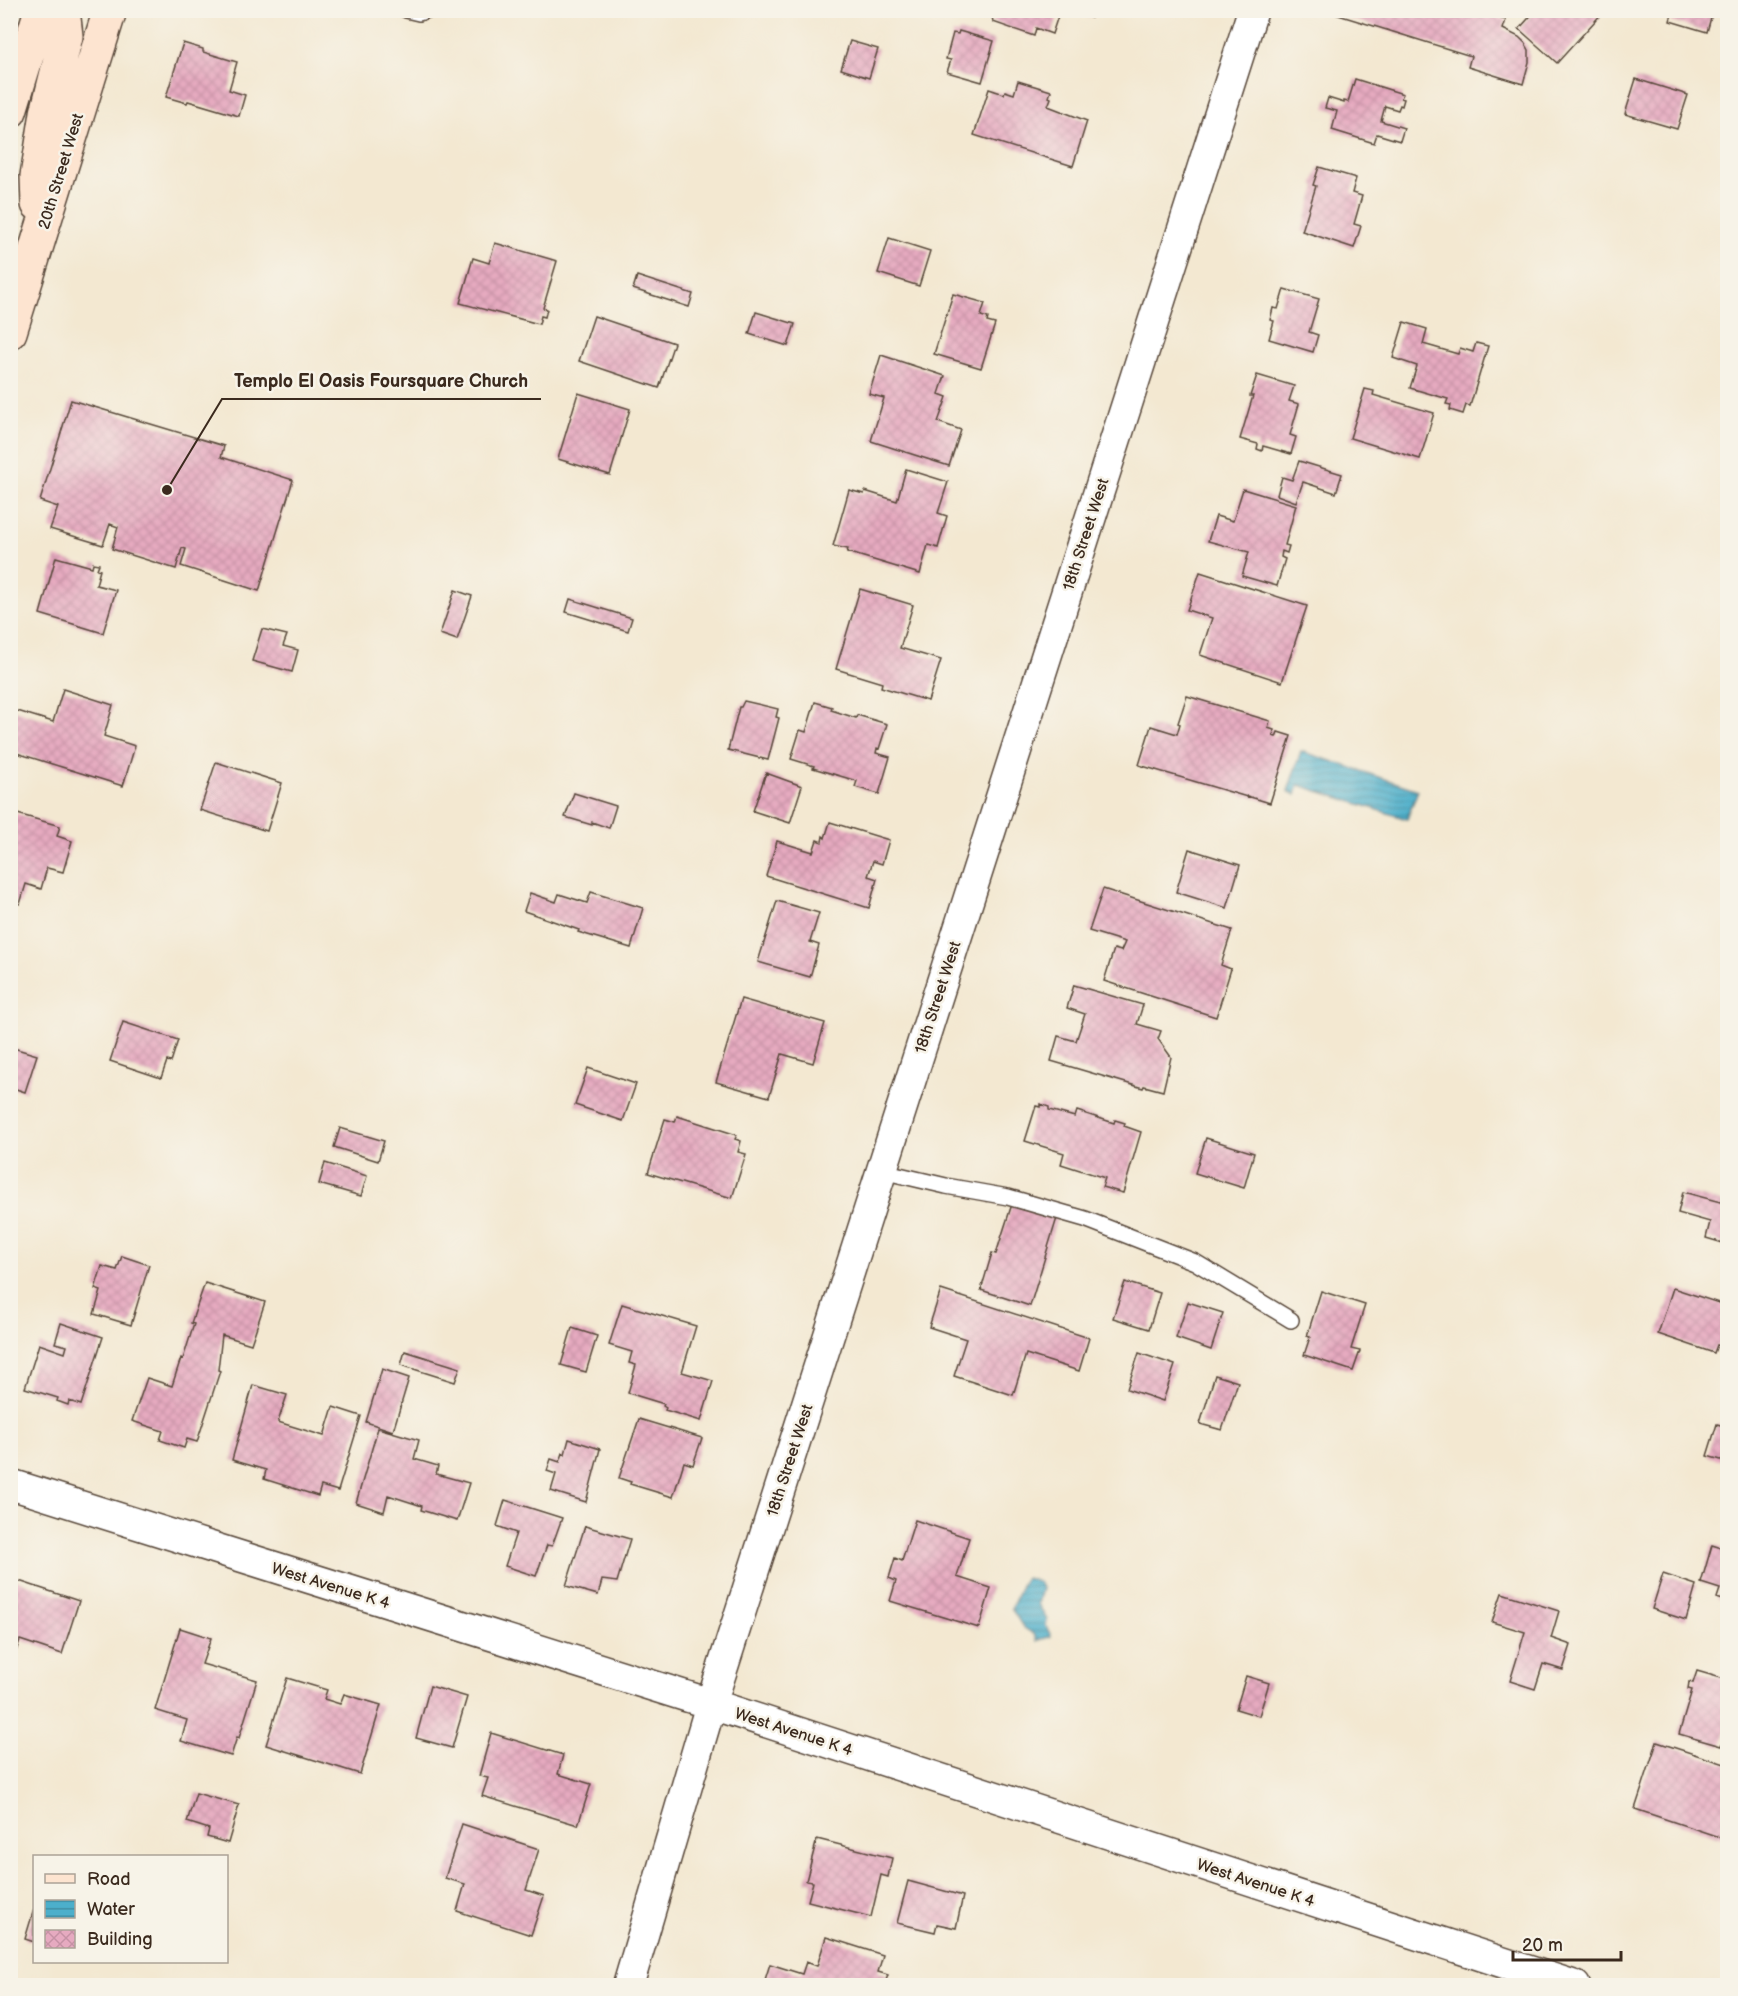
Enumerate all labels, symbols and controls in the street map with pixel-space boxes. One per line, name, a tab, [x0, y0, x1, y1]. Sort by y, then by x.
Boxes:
street label: 20th Street West	[35, 111, 88, 232]
callout: Templo El Oasis Foursquare Church	[222, 363, 541, 399]
text: Templo El Oasis Foursquare Church	[234, 371, 528, 392]
street label: 18th Street West	[1059, 476, 1114, 593]
street label: 18th Street West	[911, 939, 966, 1056]
street label: 18th Street West	[763, 1402, 818, 1519]
street label: West Avenue K 4	[269, 1559, 392, 1614]
street label: West Avenue K 4	[732, 1704, 855, 1760]
legend	[33, 1855, 228, 1963]
street label: West Avenue K 4	[1194, 1855, 1317, 1911]
text: Road	[87, 1869, 131, 1890]
text: Water	[87, 1899, 135, 1920]
scale bar	[1513, 1924, 1621, 1962]
text: Building	[87, 1929, 153, 1950]
text: 20 m	[1522, 1935, 1563, 1956]

